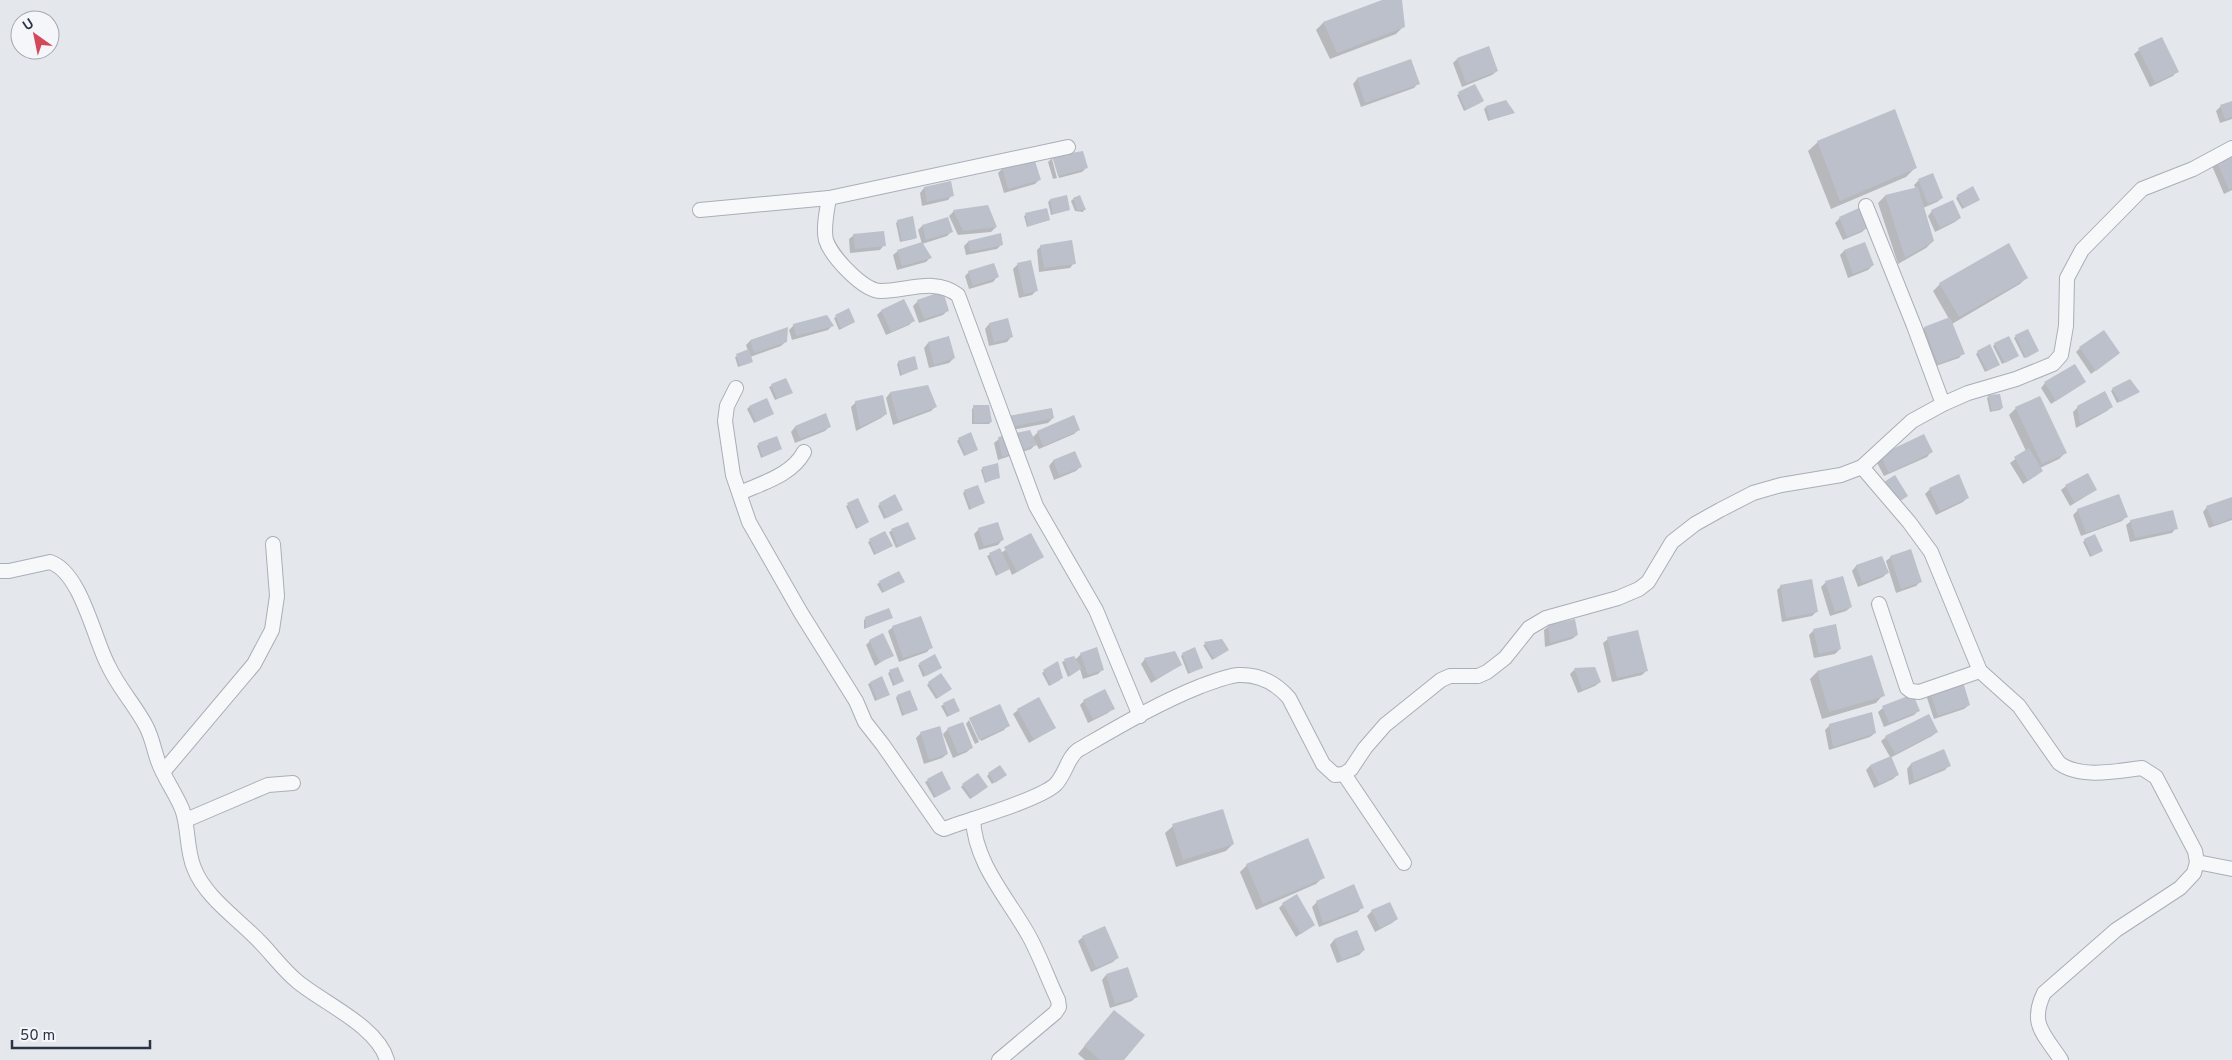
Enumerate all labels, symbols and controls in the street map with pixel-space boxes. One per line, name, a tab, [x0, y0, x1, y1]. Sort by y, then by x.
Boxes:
north arrow	[10, 10, 60, 60]
text: U	[20, 16, 38, 35]
scale bar	[12, 1018, 150, 1050]
text: 50 m	[20, 1027, 55, 1046]

